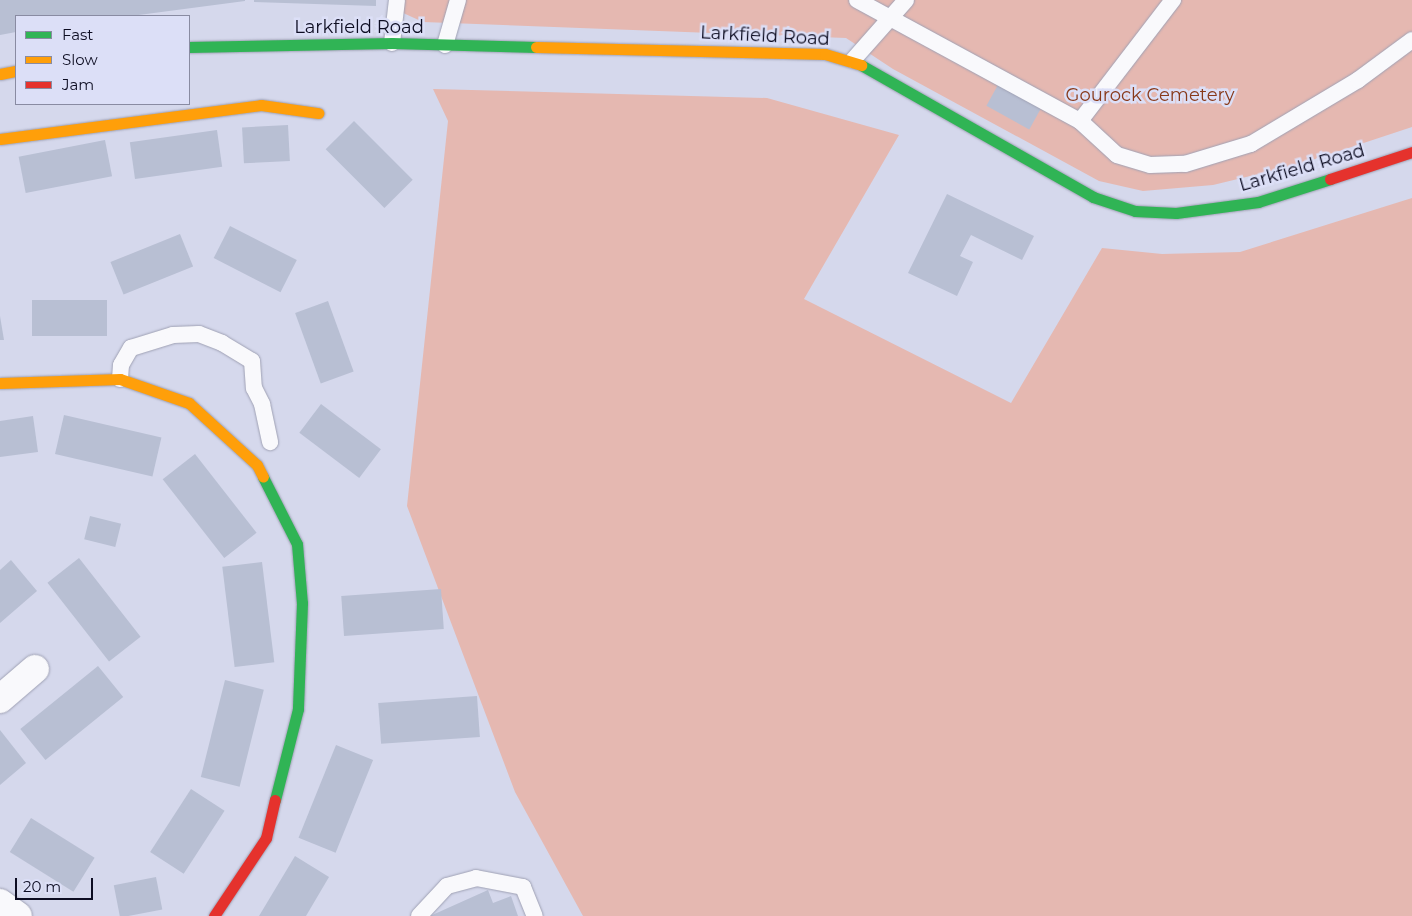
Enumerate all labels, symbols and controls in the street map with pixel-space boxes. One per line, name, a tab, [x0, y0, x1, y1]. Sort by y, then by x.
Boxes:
legend	[15, 15, 190, 105]
street label: Larkfield Road	[294, 16, 424, 38]
street label: Larkfield Road	[700, 22, 830, 50]
text: Fast	[62, 25, 93, 44]
text: Slow	[62, 50, 98, 69]
text: Jam	[62, 75, 94, 94]
park label: Gourock Cemetery	[1066, 84, 1234, 106]
street label: Larkfield Road	[1237, 140, 1367, 196]
scale bar	[18, 868, 95, 900]
text: 20 m	[23, 877, 61, 896]

